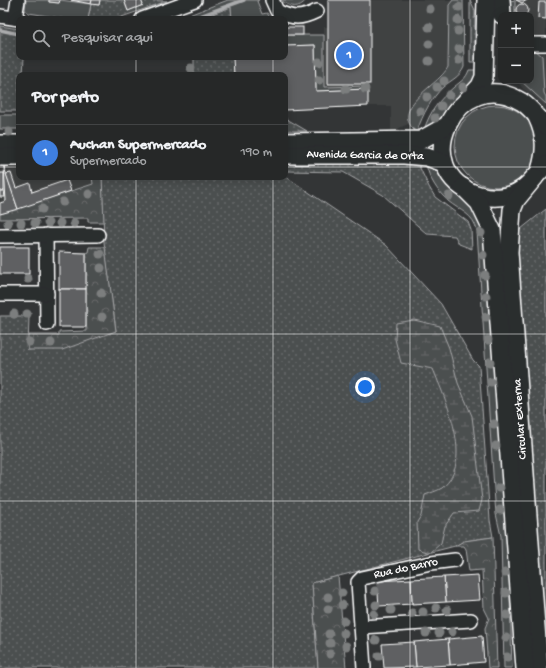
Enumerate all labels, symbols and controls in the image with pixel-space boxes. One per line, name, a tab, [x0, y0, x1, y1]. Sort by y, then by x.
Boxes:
map controls	[498, 12, 534, 84]
button: +	[498, 12, 534, 48]
search box	[16, 16, 288, 60]
icon: search	[30, 27, 52, 49]
text: Pesquisar aqui	[62, 29, 153, 47]
pin: 1	[336, 40, 362, 70]
button: −	[498, 48, 534, 84]
text: Por perto	[32, 88, 99, 108]
text: Auchan Supermercado	[70, 136, 206, 154]
text: 1	[42, 145, 48, 160]
text: 190 m	[241, 145, 272, 160]
street label: Avenida Garcia de Orta	[306, 148, 424, 164]
text: Supermercado	[70, 154, 146, 169]
your location	[355, 377, 375, 397]
street label: Circular Externa	[511, 378, 531, 460]
street label: Rua do Barro	[373, 555, 439, 583]

